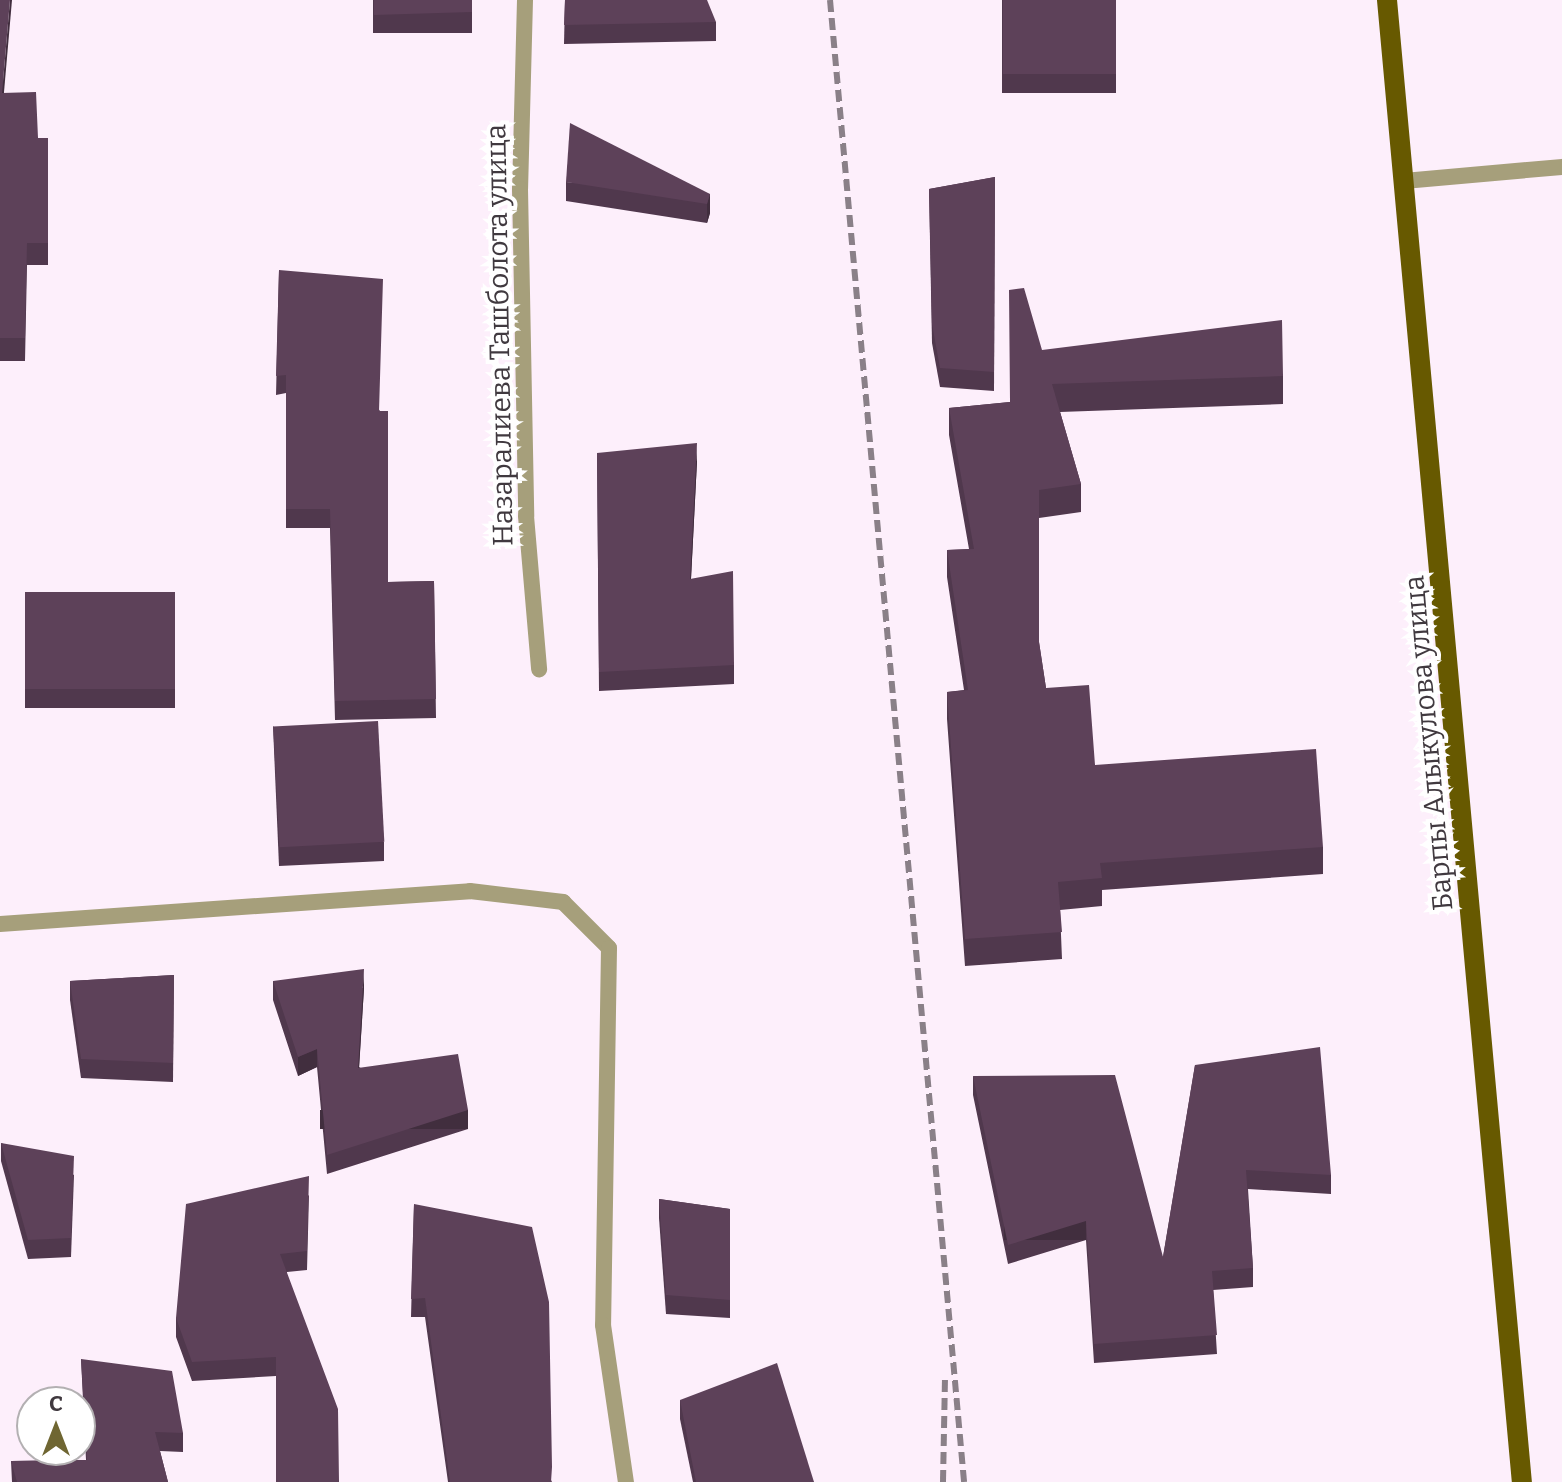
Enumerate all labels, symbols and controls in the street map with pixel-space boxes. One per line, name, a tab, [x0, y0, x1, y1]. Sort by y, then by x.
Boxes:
street label: Назаралиева Ташболота улица	[480, 124, 520, 546]
street label: Барпы Алыкулова улица	[1398, 574, 1460, 912]
north arrow	[16, 1386, 96, 1466]
text: С	[49, 1390, 63, 1417]

